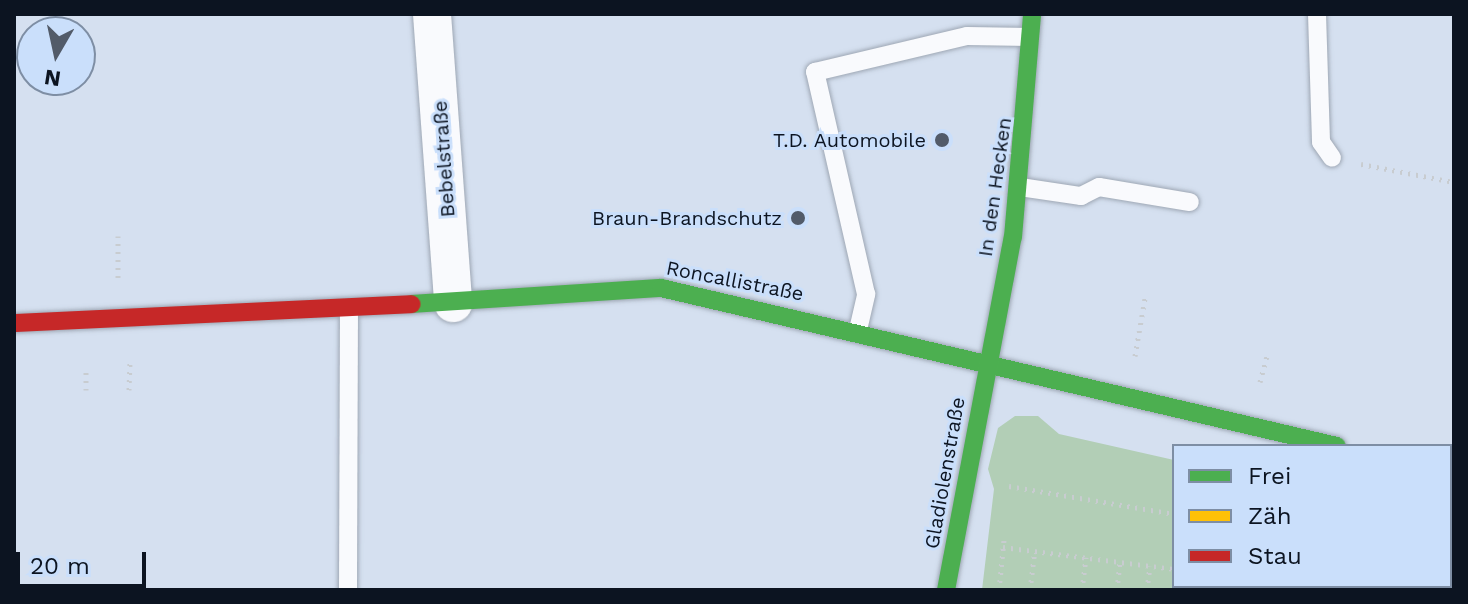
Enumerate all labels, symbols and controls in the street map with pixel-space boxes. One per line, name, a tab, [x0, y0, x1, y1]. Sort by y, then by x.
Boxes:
north arrow	[16, 16, 96, 96]
text: N	[42, 65, 62, 92]
street label: Bebelstraße	[428, 100, 460, 218]
street label: In den Hecken	[973, 116, 1017, 258]
place label: T.D. Automobile	[772, 128, 926, 152]
marker: T.D. Automobile	[933, 131, 951, 149]
place label: Braun-Brandschutz	[592, 206, 782, 230]
marker: Braun-Brandschutz	[789, 209, 807, 227]
street label: Roncallistraße	[664, 256, 806, 306]
street label: Gladiolenstraße	[920, 395, 970, 551]
legend	[1172, 444, 1452, 588]
text: Frei	[1248, 462, 1291, 490]
text: Zäh	[1248, 502, 1292, 530]
scale bar	[20, 536, 150, 586]
text: Stau	[1248, 542, 1302, 570]
text: 20 m	[30, 552, 90, 580]

